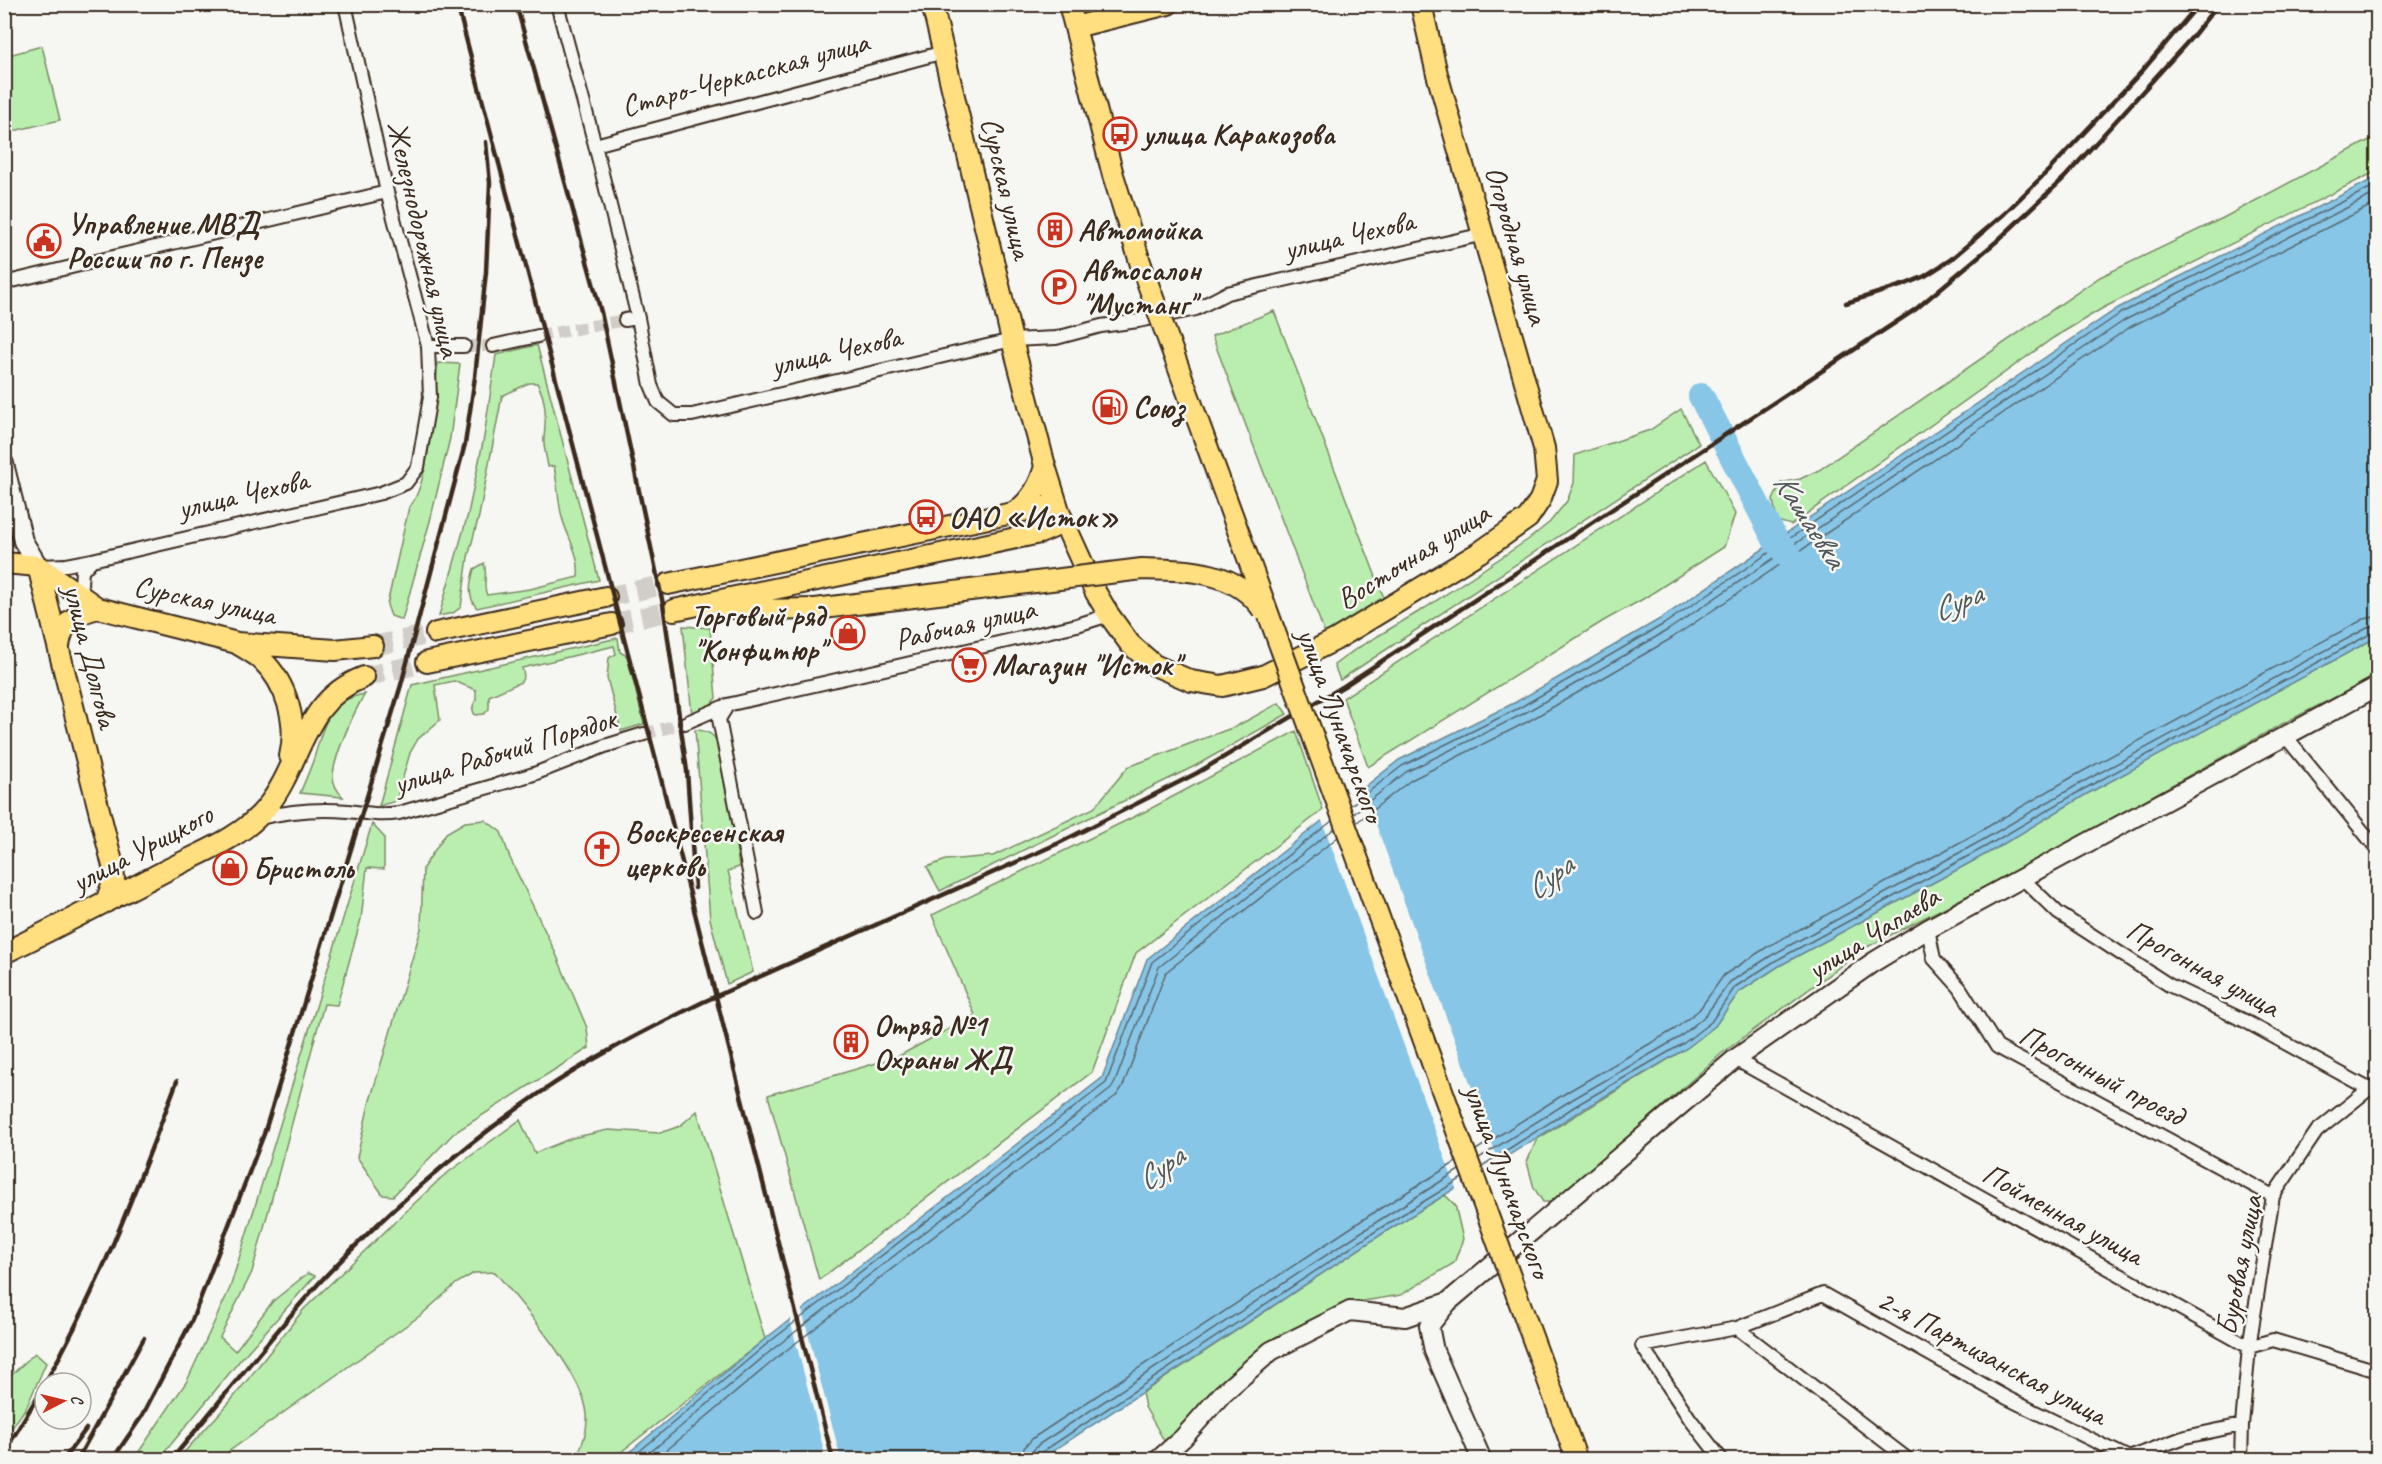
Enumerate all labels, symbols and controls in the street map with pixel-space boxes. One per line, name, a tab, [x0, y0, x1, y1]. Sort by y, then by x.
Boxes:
street label: Старо-Черкасская улица	[617, 22, 875, 125]
street label: Сурская улица	[972, 114, 1042, 265]
place label: улица Каракозова	[1140, 115, 1336, 154]
bus stop icon: улица Каракозова	[1102, 116, 1138, 152]
street label: Железнодорожная улица	[378, 117, 470, 363]
street label: Огородная улица	[1476, 162, 1558, 330]
street label: улица Чехова	[1278, 201, 1421, 269]
place label: Управление МВД России по г. Пензе	[67, 205, 264, 278]
place label: Автомойка	[1078, 211, 1203, 249]
building icon: Автомойка	[1037, 212, 1073, 248]
public building icon: Управление МВД России по г. Пензе	[26, 223, 62, 259]
place label: Автосалон "Мустанг"	[1082, 251, 1202, 323]
parking icon: Автосалон "Мустанг"	[1041, 269, 1077, 305]
street label: улица Чехова	[765, 317, 908, 385]
place label: Союз	[1133, 388, 1187, 427]
fuel station icon: Союз	[1092, 389, 1128, 425]
street label: улица Чехова	[172, 460, 315, 528]
water label: Кашаевка	[1764, 465, 1858, 578]
street label: Восточная улица	[1329, 493, 1498, 618]
place label: ОАО «Исток»	[949, 498, 1119, 536]
bus stop icon: ОАО «Исток»	[908, 499, 944, 535]
street label: Сурская улица	[131, 566, 282, 634]
water label: Сура	[1926, 572, 1991, 631]
street label: улица Долгова	[54, 579, 128, 734]
street label: Рабочая улица	[891, 589, 1041, 659]
place label: Торговый ряд "Конфитюр"	[691, 597, 832, 669]
shop icon: Торговый ряд "Конфитюр"	[830, 615, 866, 651]
street label: улица Луначарского	[1288, 621, 1395, 830]
place label: Магазин "Исток"	[992, 646, 1187, 685]
supermarket icon: Магазин "Исток"	[951, 647, 987, 683]
street label: улица Рабочий Порядок	[387, 698, 623, 803]
street label: улица Урицкого	[63, 794, 220, 902]
place label: Воскресенская церковь	[625, 813, 785, 885]
church icon: Воскресенская церковь	[584, 831, 620, 867]
water label: Сура	[1517, 844, 1584, 909]
place label: Бристоль	[253, 849, 355, 887]
shop icon: Бристоль	[212, 850, 248, 886]
street label: улица Чапаева	[1798, 876, 1948, 990]
street label: Прогонная улица	[2120, 910, 2288, 1027]
place label: Отряд №1 Охраны ЖД	[874, 1006, 1014, 1078]
street label: Прогонный проезд	[2013, 1016, 2193, 1136]
building icon: Отряд №1 Охраны ЖД	[833, 1024, 869, 1060]
street label: улица Луначарского	[1455, 1077, 1562, 1286]
water label: Сура	[1128, 1135, 1195, 1200]
street label: Пойменная улица	[1976, 1154, 2152, 1275]
street label: Буровая улица	[2207, 1190, 2272, 1338]
street label: 2-я Партизанская улица	[1871, 1280, 2116, 1435]
north arrow	[33, 1371, 93, 1431]
text: С	[66, 1394, 88, 1407]

